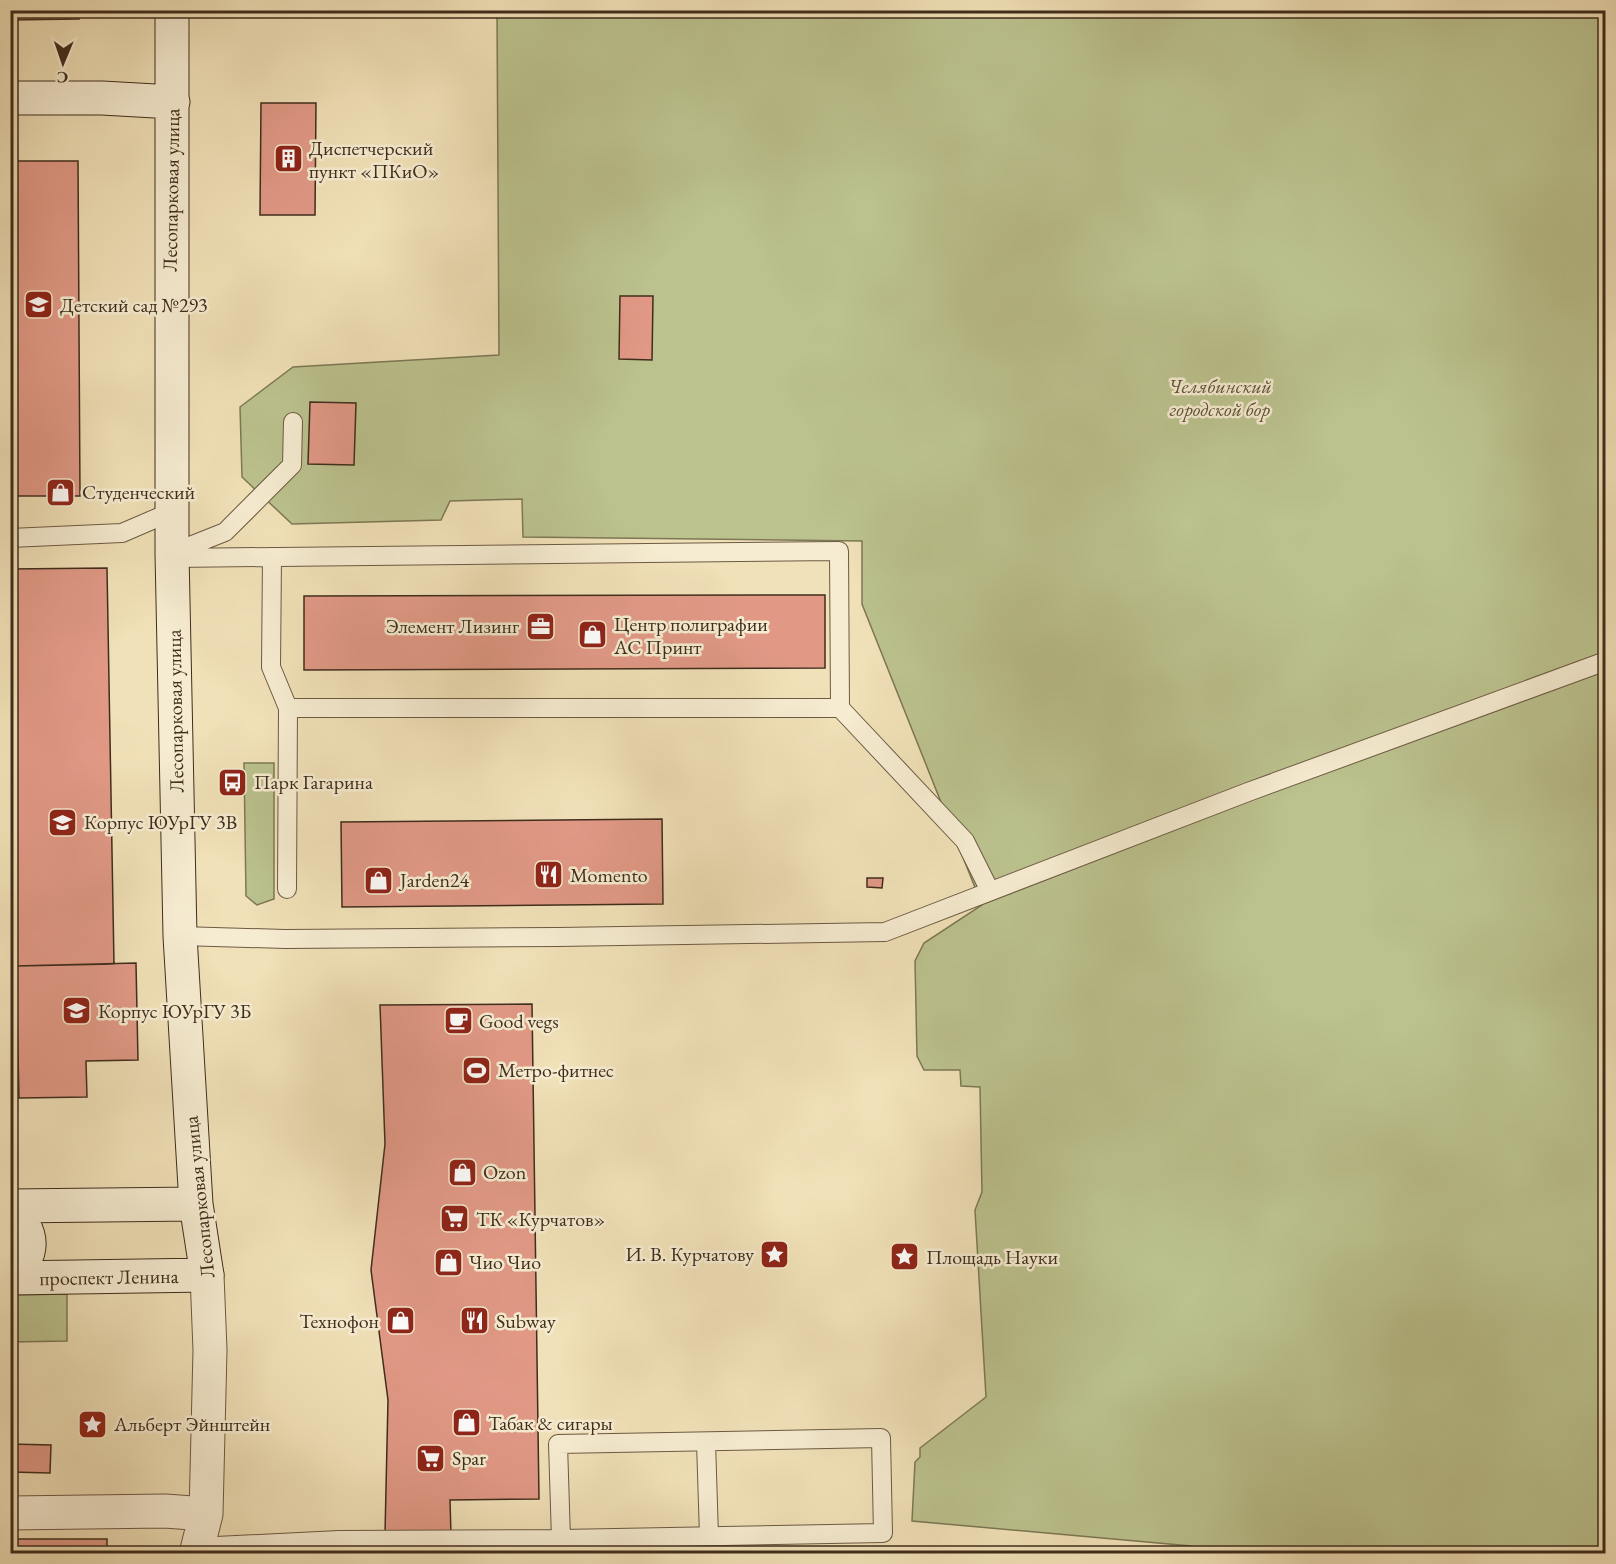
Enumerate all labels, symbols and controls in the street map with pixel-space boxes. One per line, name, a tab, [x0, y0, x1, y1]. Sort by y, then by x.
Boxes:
north arrow	[33, 33, 93, 93]
text: С	[56, 67, 69, 88]
street label: Лесопарковая улица	[157, 108, 185, 272]
place label: Диспетчерский пункт «ПКиО»	[309, 135, 439, 184]
building icon: Диспетчерский пункт «ПКиО»	[272, 143, 304, 175]
school or university icon: Детский сад №293	[23, 289, 55, 321]
place label: Детский сад №293	[60, 292, 208, 318]
park label: Челябинский городской бор	[1168, 373, 1272, 422]
shop icon: Студенческий	[45, 476, 77, 508]
place label: Студенческий	[82, 479, 195, 505]
office icon: Элемент Лизинг	[524, 610, 556, 642]
place label: Центр полиграфии АС Принт	[613, 611, 768, 660]
place label: Элемент Лизинг	[386, 613, 519, 639]
shop icon: Центр полиграфии АС Принт	[577, 619, 609, 651]
street label: Лесопарковая улица	[161, 629, 189, 793]
bus stop icon: Парк Гагарина	[217, 766, 249, 798]
place label: Парк Гагарина	[254, 769, 373, 795]
school or university icon: Корпус ЮУрГУ 3В	[47, 806, 79, 838]
place label: Корпус ЮУрГУ 3В	[84, 809, 237, 835]
restaurant icon: Momento	[533, 859, 565, 891]
place label: Momento	[570, 862, 648, 888]
shop icon: Jarden24	[363, 864, 395, 896]
place label: Jarden24	[398, 867, 470, 893]
school or university icon: Корпус ЮУрГУ 3Б	[61, 995, 93, 1027]
place label: Корпус ЮУрГУ 3Б	[98, 998, 252, 1024]
cafe icon: Good vegs	[442, 1005, 474, 1037]
place label: Good vegs	[479, 1008, 559, 1034]
sports icon: Метро-фитнес	[461, 1054, 493, 1086]
place label: Метро-фитнес	[498, 1057, 614, 1083]
street label: Лесопарковая улица	[178, 1115, 220, 1279]
shop icon: Ozon	[446, 1156, 478, 1188]
place label: Ozon	[483, 1159, 527, 1185]
supermarket icon: ТК «Курчатов»	[439, 1203, 471, 1235]
place label: ТК «Курчатов»	[476, 1206, 606, 1232]
place icon: И. В. Курчатову	[759, 1238, 791, 1270]
place label: И. В. Курчатову	[625, 1241, 754, 1267]
place icon: Площадь Науки	[889, 1241, 921, 1273]
place label: Площадь Науки	[926, 1244, 1058, 1270]
shop icon: Чио Чио	[432, 1246, 464, 1278]
place label: Чио Чио	[469, 1249, 541, 1275]
street label: проспект Ленина	[39, 1263, 179, 1291]
shop icon: Технофон	[384, 1305, 416, 1337]
restaurant icon: Subway	[459, 1305, 491, 1337]
place label: Технофон	[299, 1308, 379, 1334]
place label: Subway	[496, 1308, 556, 1334]
shop icon: Табак & сигары	[451, 1407, 483, 1439]
place icon: Альберт Эйнштейн	[77, 1408, 109, 1440]
place label: Табак & сигары	[488, 1410, 613, 1436]
place label: Альберт Эйнштейн	[113, 1411, 270, 1437]
supermarket icon: Spar	[415, 1442, 447, 1474]
place label: Spar	[452, 1445, 486, 1471]

